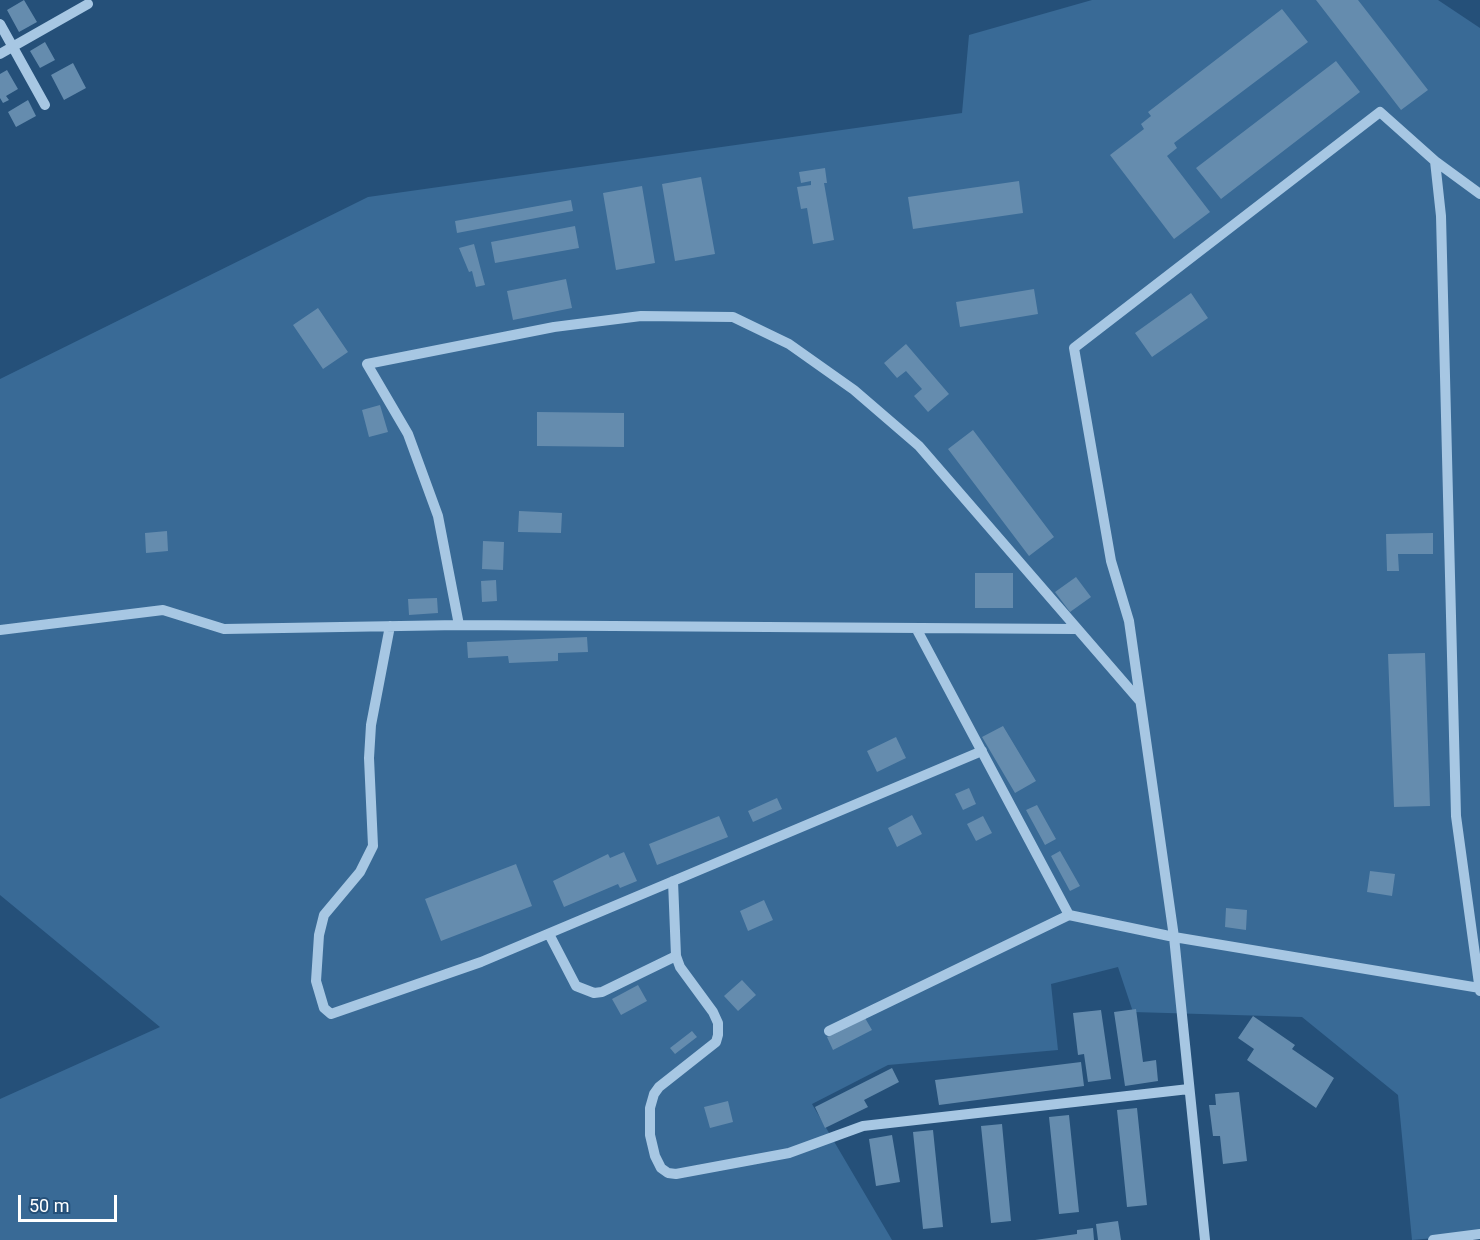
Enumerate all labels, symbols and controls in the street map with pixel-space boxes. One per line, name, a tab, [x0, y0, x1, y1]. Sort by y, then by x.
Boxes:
scale bar	[21, 1183, 120, 1221]
text: 50 m	[29, 1195, 69, 1216]

